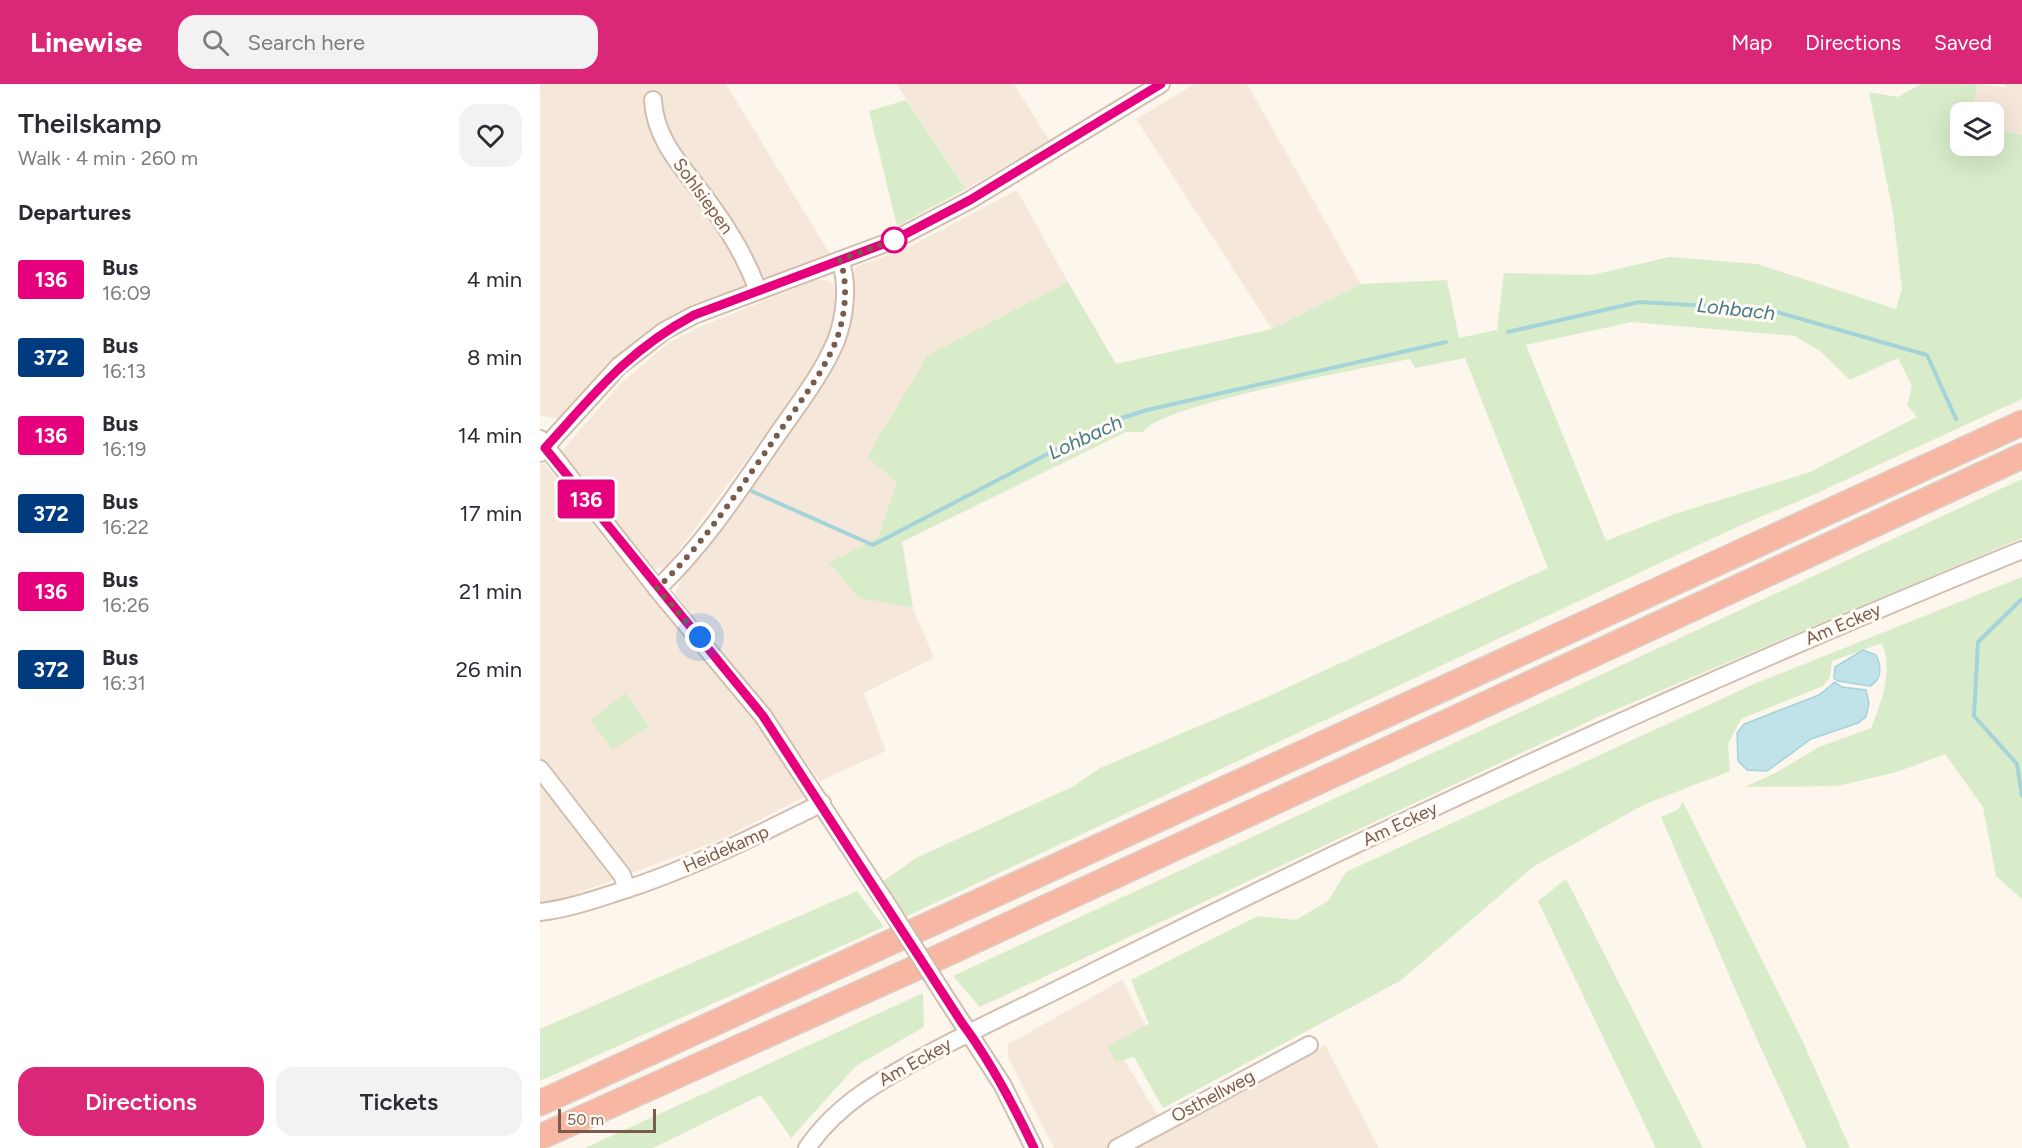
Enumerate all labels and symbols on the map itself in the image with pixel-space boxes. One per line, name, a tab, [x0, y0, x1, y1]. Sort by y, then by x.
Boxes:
street label: Sohlsiepen	[668, 154, 738, 238]
unlabelled marker	[881, 227, 907, 253]
water label: Lohbach	[1696, 293, 1776, 325]
water label: Lohbach	[1044, 409, 1126, 465]
line badge: 136	[552, 480, 620, 518]
street label: Am Eckey	[1802, 598, 1885, 650]
your location	[685, 622, 715, 652]
street label: Am Eckey	[1359, 797, 1441, 851]
street label: Heidekamp	[680, 820, 772, 878]
street label: Am Eckey	[875, 1033, 956, 1091]
street label: Osthellweg	[1168, 1065, 1258, 1127]
scale bar	[558, 1106, 656, 1134]

